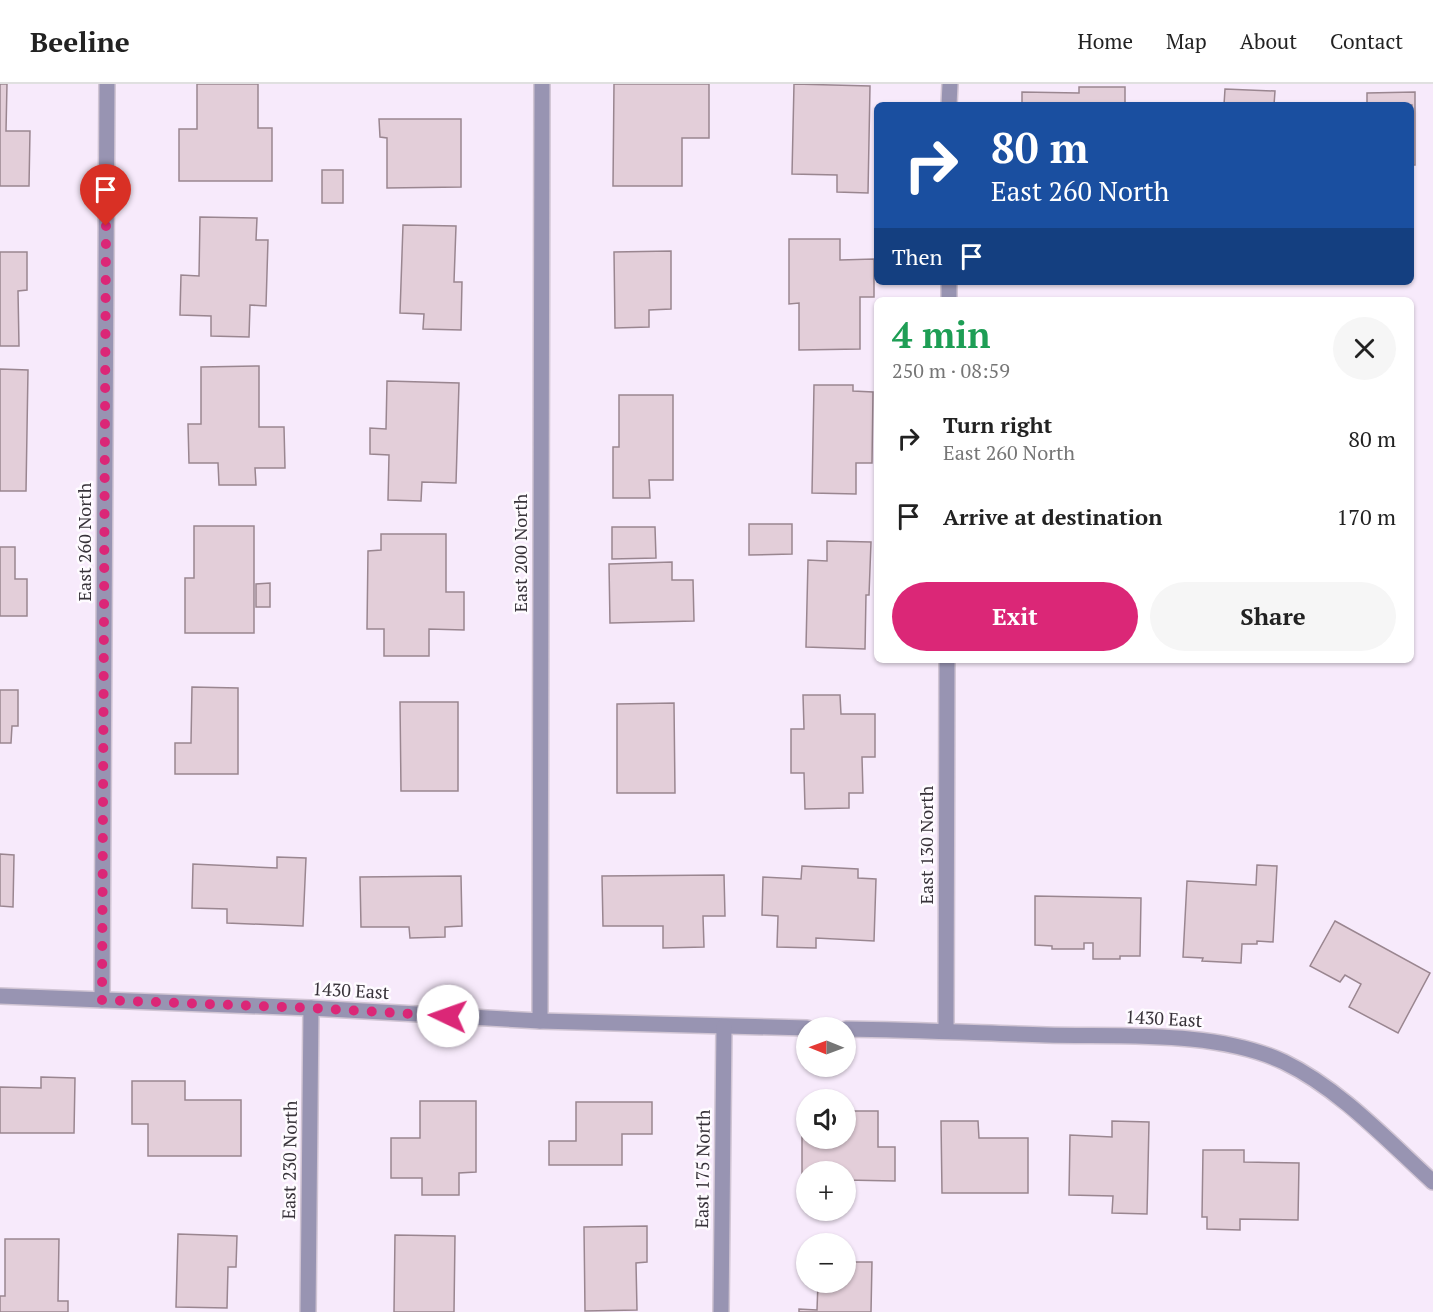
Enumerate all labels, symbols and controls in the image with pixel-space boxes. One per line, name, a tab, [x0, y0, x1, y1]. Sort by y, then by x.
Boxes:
text: Beeline	[30, 23, 130, 60]
text: Home	[1077, 27, 1133, 55]
text: Map	[1166, 27, 1207, 55]
text: About	[1240, 27, 1297, 55]
text: Contact	[1330, 27, 1403, 55]
text: 80 m	[991, 119, 1089, 175]
icon: right	[892, 126, 970, 204]
pin	[80, 164, 131, 226]
icon: arrive	[89, 173, 122, 206]
text: East 260 North	[991, 173, 1169, 209]
icon: arrive	[955, 240, 988, 273]
text: Then	[892, 242, 943, 271]
text: 4 min	[892, 311, 990, 358]
button: close	[1333, 317, 1396, 380]
text: 250 m · 08:59	[892, 357, 1010, 384]
text: Turn right	[943, 410, 1052, 439]
icon: right	[892, 422, 925, 455]
text: 80 m	[1348, 424, 1396, 453]
text: East 260 North	[943, 439, 1075, 466]
street label: East 260 North	[72, 482, 96, 601]
street label: East 200 North	[508, 493, 532, 612]
icon: arrive	[892, 500, 925, 533]
text: Arrive at destination	[943, 502, 1162, 531]
text: 170 m	[1336, 502, 1396, 531]
button: Exit	[892, 582, 1138, 651]
button: Share	[1150, 582, 1396, 651]
street label: East 130 North	[914, 785, 938, 904]
street label: 1430 East	[312, 976, 390, 1004]
position arrow	[416, 984, 480, 1048]
street label: 1430 East	[1125, 1004, 1203, 1032]
north arrow	[796, 1017, 856, 1077]
map controls	[796, 1017, 856, 1293]
button: sound	[796, 1089, 856, 1149]
street label: East 230 North	[276, 1100, 302, 1220]
street label: East 175 North	[689, 1109, 715, 1229]
button: +	[796, 1161, 856, 1221]
button: −	[796, 1233, 856, 1293]

